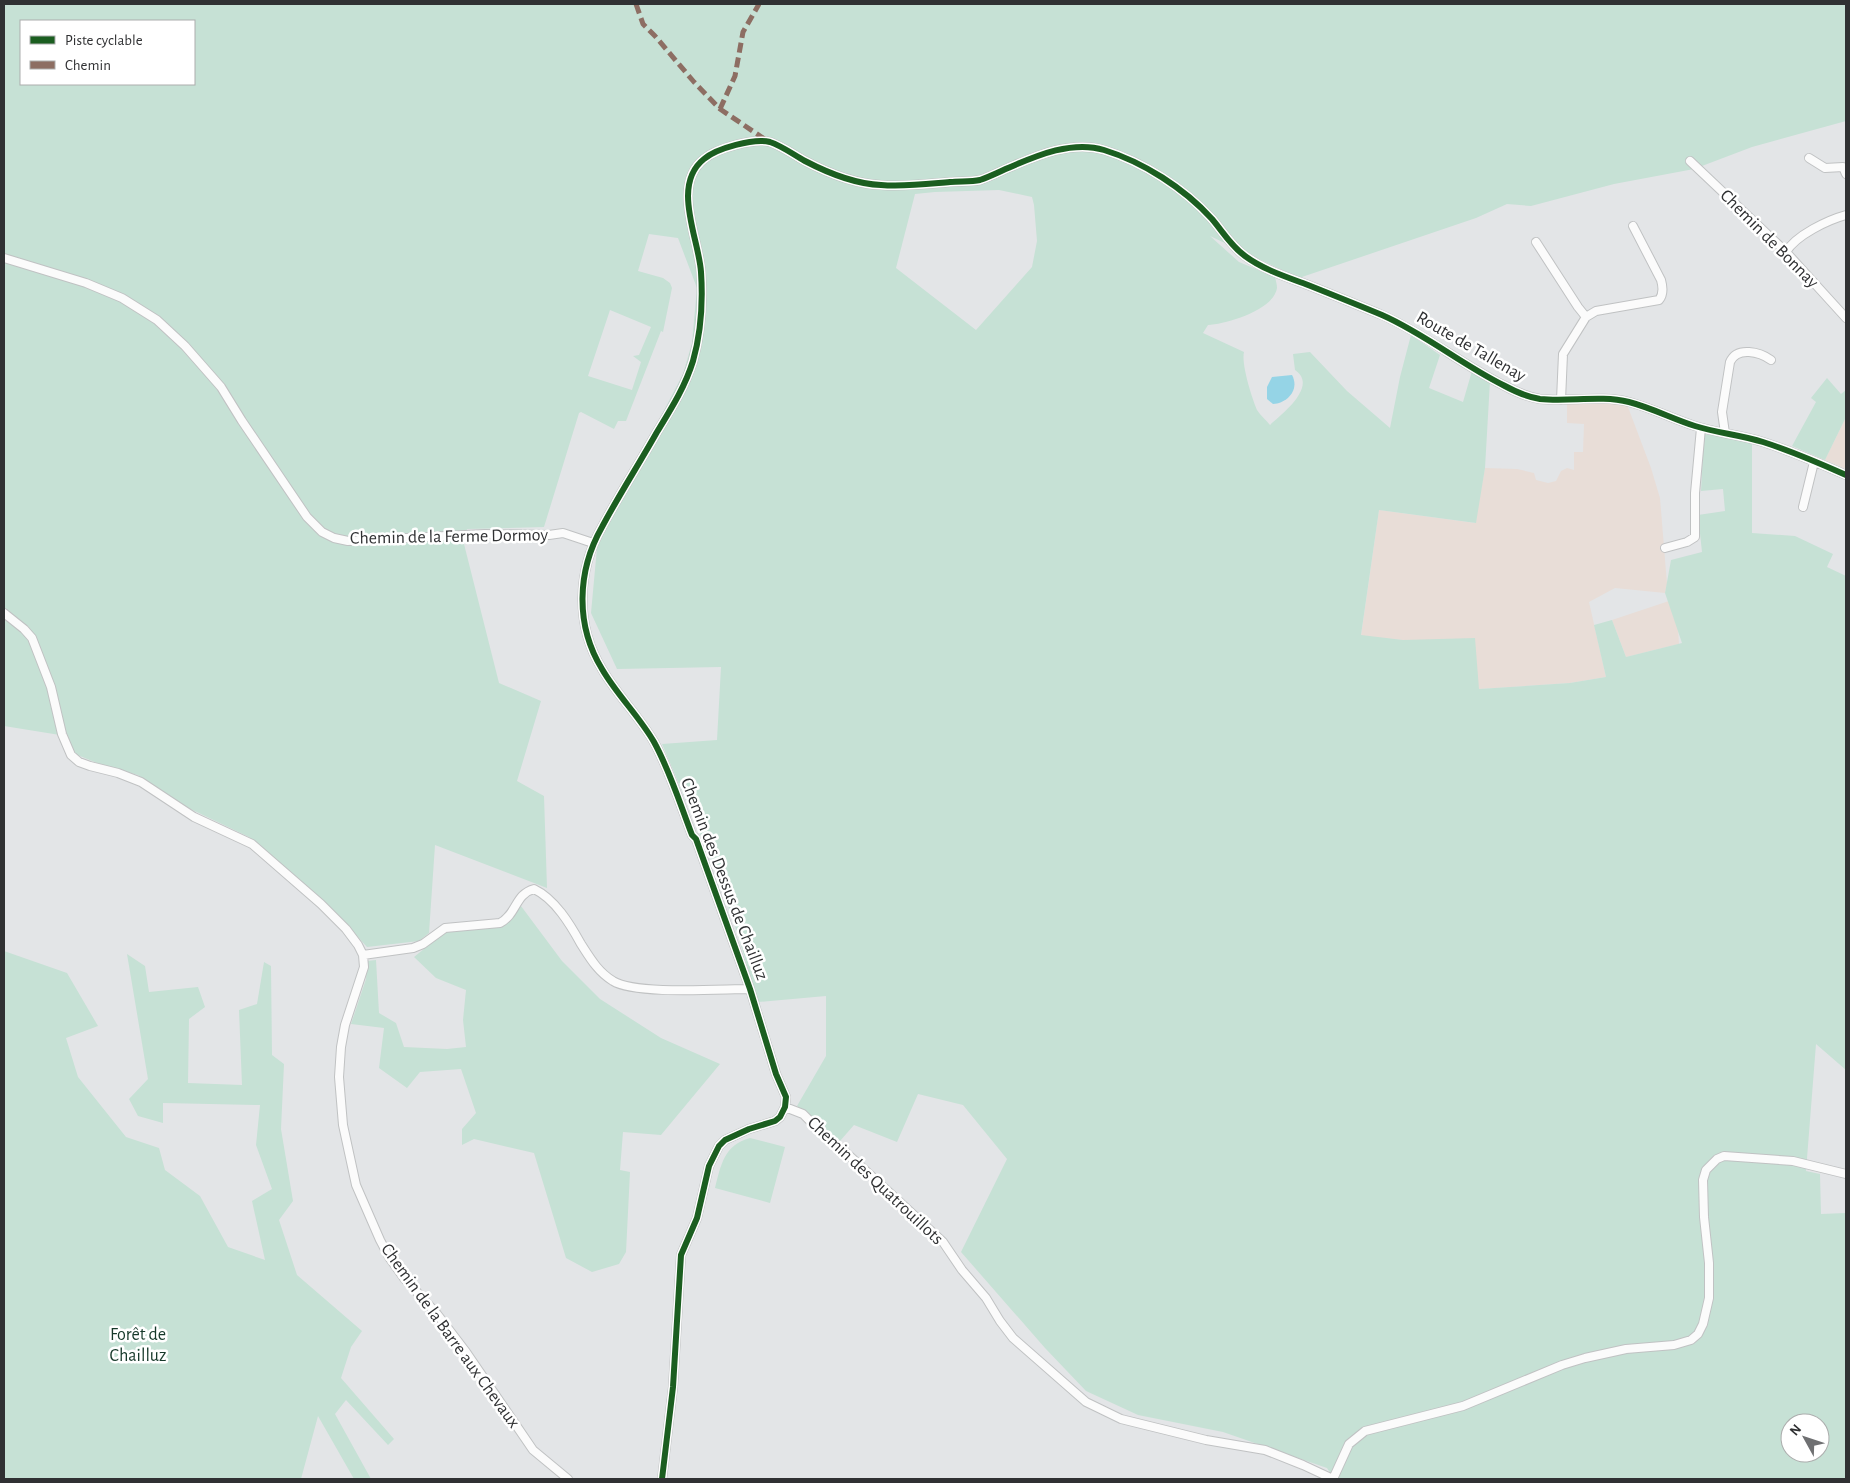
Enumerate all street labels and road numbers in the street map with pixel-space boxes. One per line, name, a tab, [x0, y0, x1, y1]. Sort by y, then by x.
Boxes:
street label: Chemin de Bonnay	[1716, 186, 1822, 292]
street label: Route de Tallenay	[1413, 308, 1529, 386]
street label: Chemin de la Ferme Dormoy	[350, 526, 548, 548]
street label: Chemin des Dessus de Chailluz	[677, 776, 771, 982]
street label: Chemin des Quatrouillots	[804, 1114, 946, 1248]
street label: Chemin de la Barre aux Chevaux	[377, 1240, 523, 1432]

